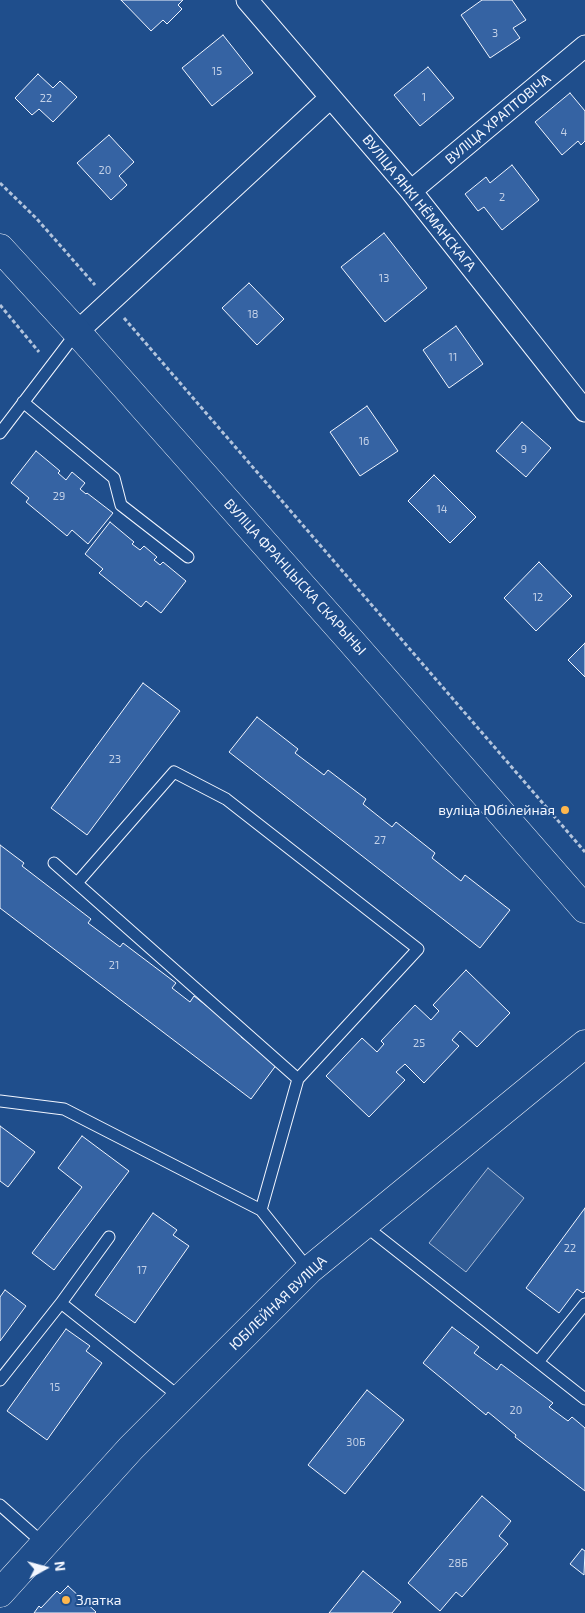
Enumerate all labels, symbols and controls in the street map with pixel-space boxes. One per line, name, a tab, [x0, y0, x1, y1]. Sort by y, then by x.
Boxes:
house number: 3	[492, 26, 498, 40]
house number: 15	[212, 64, 222, 78]
street label: ВУЛІЦА ХРАПТОВІЧА	[442, 70, 554, 168]
house number: 1	[422, 90, 426, 104]
house number: 22	[40, 91, 52, 105]
house number: 4	[561, 125, 567, 139]
street label: ВУЛІЦА ЯНКІ НЁМАНСКАГА	[359, 131, 479, 275]
house number: 20	[99, 163, 111, 177]
house number: 2	[499, 190, 505, 204]
house number: 13	[379, 271, 389, 285]
house number: 18	[247, 307, 259, 321]
house number: 11	[449, 350, 457, 364]
house number: 16	[359, 434, 369, 448]
house number: 9	[521, 442, 527, 456]
house number: 29	[53, 489, 65, 503]
street label: ВУЛІЦА ФРАНЦЫСКА СКАРЫНЫ	[220, 496, 370, 658]
house number: 14	[436, 502, 448, 516]
house number: 12	[533, 590, 543, 604]
house number: 23	[109, 752, 121, 766]
place label: вуліца Юбілейная	[438, 802, 555, 818]
marker: вуліца Юбілейная	[559, 804, 571, 816]
house number: 27	[374, 833, 386, 847]
house number: 21	[109, 958, 119, 972]
house number: 25	[413, 1036, 425, 1050]
house number: 22	[564, 1241, 576, 1255]
street label: ЮБІЛЕЙНАЯ ВУЛІЦА	[226, 1252, 330, 1354]
house number: 17	[137, 1263, 147, 1277]
house number: 15	[50, 1380, 60, 1394]
house number: 20	[510, 1403, 522, 1417]
house number: 30Б	[346, 1435, 366, 1449]
north arrow	[20, 1543, 70, 1593]
house number: 28Б	[448, 1556, 468, 1570]
text: N	[51, 1560, 69, 1572]
place label: Златка	[76, 1592, 121, 1608]
marker: Златка	[60, 1594, 72, 1606]

